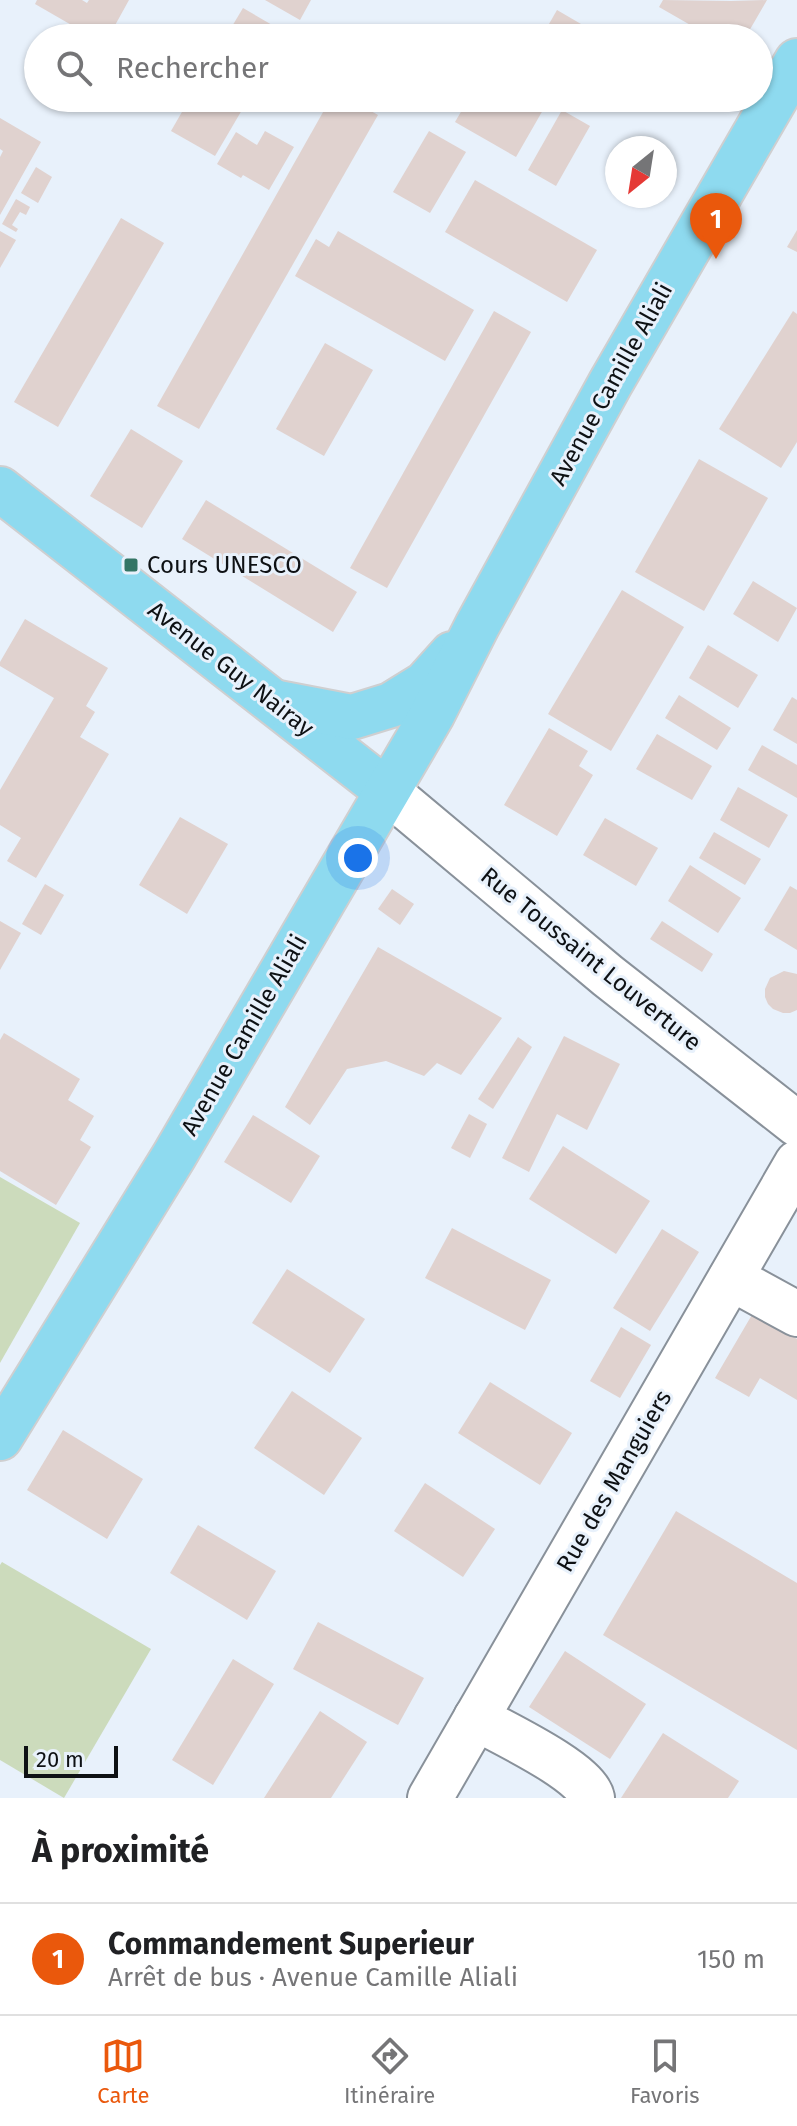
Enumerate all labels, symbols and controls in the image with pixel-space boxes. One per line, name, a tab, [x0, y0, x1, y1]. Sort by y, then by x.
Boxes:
search box	[24, 24, 773, 112]
icon: search	[52, 46, 96, 90]
text: Rechercher	[116, 50, 269, 86]
north arrow	[605, 136, 677, 208]
pin: 1	[690, 193, 742, 259]
street label: Avenue Camille Aliali	[544, 278, 678, 490]
place label: Cours UNESCO	[147, 551, 302, 579]
marker: Cours UNESCO	[122, 556, 140, 574]
street label: Avenue Guy Nairay	[143, 596, 320, 742]
your location	[338, 838, 378, 878]
street label: Rue Toussaint Louverture	[475, 861, 707, 1057]
street label: Avenue Camille Aliali	[175, 930, 313, 1140]
street label: Rue des Manguiers	[551, 1385, 677, 1577]
scale bar	[24, 1742, 118, 1778]
text: 20 m	[36, 1746, 84, 1773]
text: À proximité	[32, 1830, 209, 1871]
text: Commandement Superieur	[108, 1926, 474, 1962]
text: 1	[52, 1944, 64, 1975]
text: 150 m	[697, 1944, 765, 1975]
text: Arrêt de bus · Avenue Camille Aliali	[108, 1962, 518, 1993]
tab: Carte	[97, 2034, 149, 2109]
tab: Itinéraire	[344, 2034, 435, 2109]
tab: Favoris	[630, 2034, 700, 2109]

